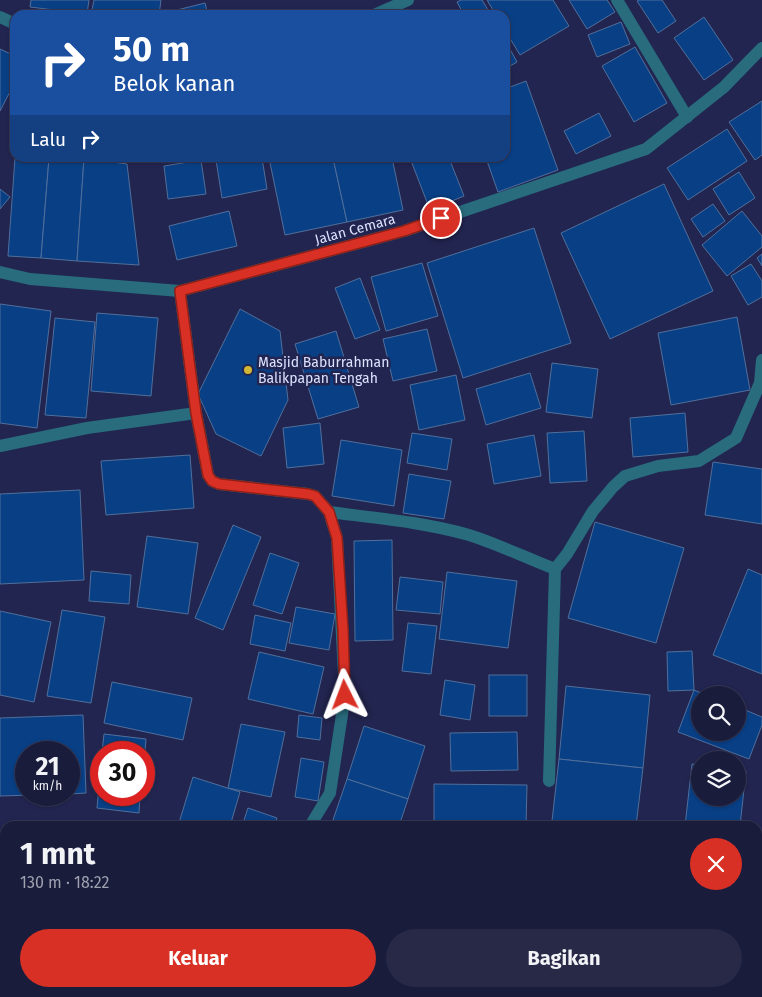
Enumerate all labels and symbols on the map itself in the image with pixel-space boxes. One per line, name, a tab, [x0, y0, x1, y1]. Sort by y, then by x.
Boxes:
pin	[420, 197, 462, 239]
street label: Jalan Cemara	[313, 211, 397, 248]
place label: Masjid Baburrahman Balikpapan Tengah	[258, 354, 389, 387]
marker: Masjid Baburrahman Balikpapan Tengah	[242, 364, 254, 376]
position arrow	[318, 668, 370, 720]
speed limit sign: 30	[90, 741, 155, 806]

